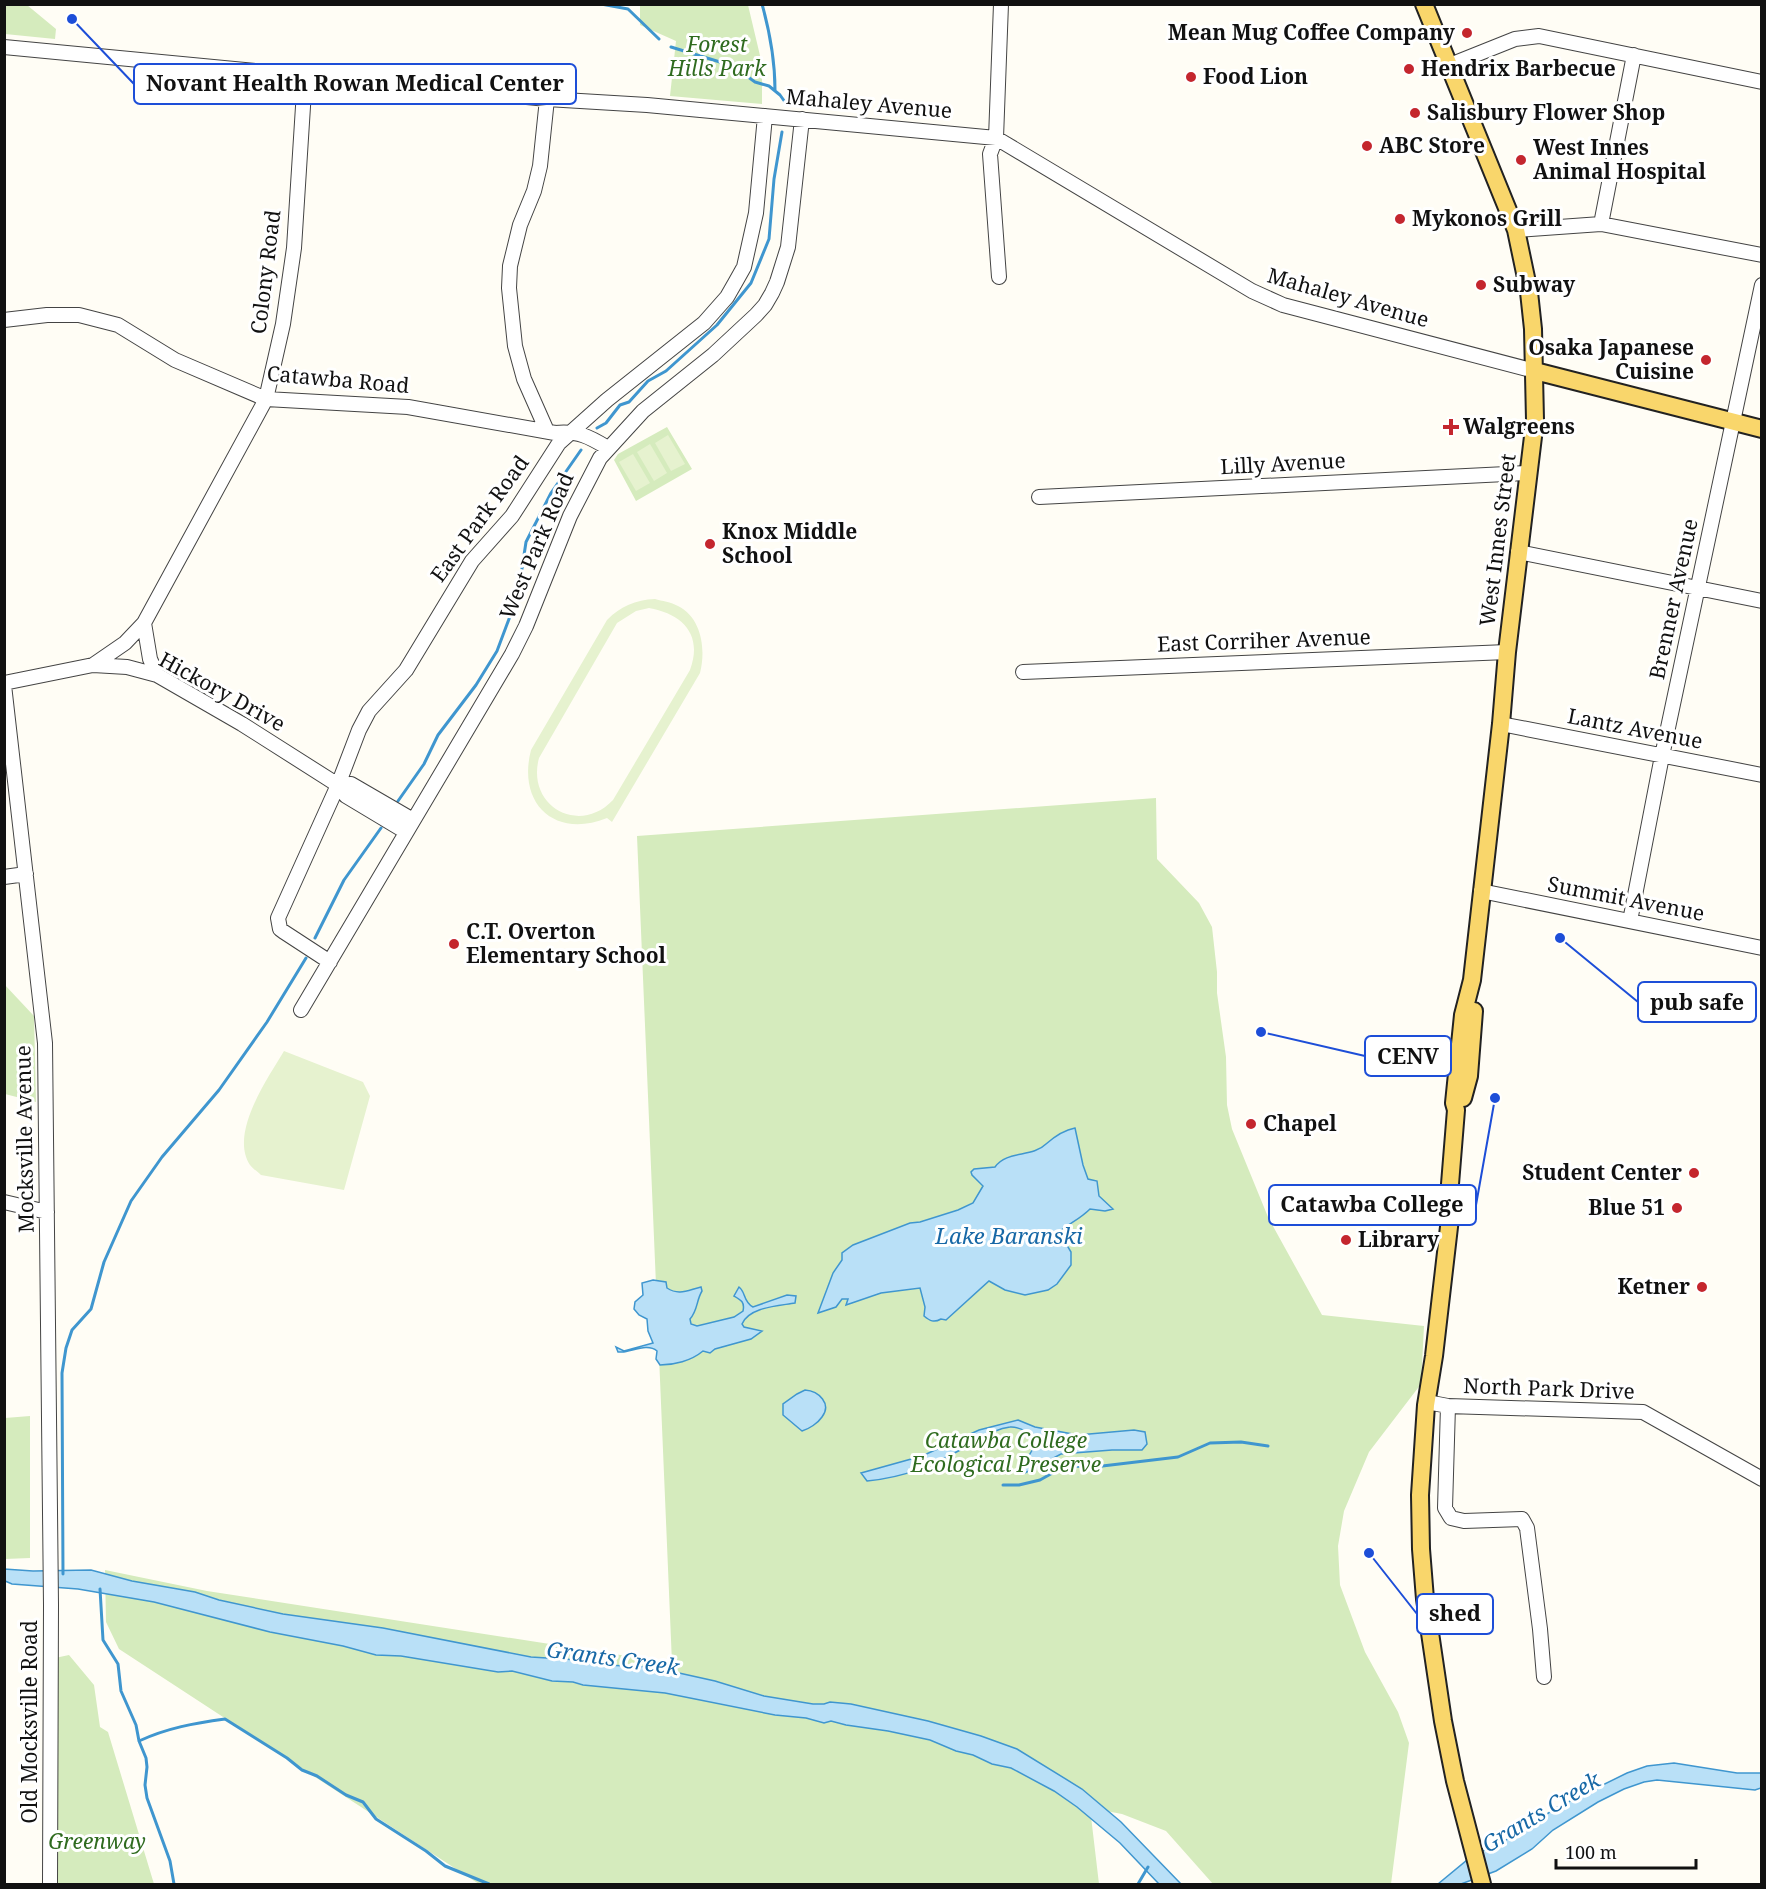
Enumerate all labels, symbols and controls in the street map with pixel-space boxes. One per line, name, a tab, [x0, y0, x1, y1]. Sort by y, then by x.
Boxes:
place label: Mean Mug Coffee Company	[1168, 18, 1456, 46]
marker: Mean Mug Coffee Company	[1460, 26, 1474, 40]
park label: Forest Hills Park	[667, 30, 767, 82]
place label: Hendrix Barbecue	[1421, 54, 1616, 82]
place label: Food Lion	[1203, 62, 1308, 90]
marker: Hendrix Barbecue	[1402, 62, 1416, 76]
callout: Novant Health Rowan Medical Center	[134, 64, 576, 104]
text: Novant Health Rowan Medical Center	[146, 67, 564, 97]
marker: Food Lion	[1184, 70, 1198, 84]
street label: Mahaley Avenue	[785, 82, 953, 124]
place label: Salisbury Flower Shop	[1427, 98, 1665, 126]
marker: Salisbury Flower Shop	[1408, 106, 1422, 120]
place label: ABC Store	[1379, 131, 1485, 159]
place label: West Innes Animal Hospital	[1533, 133, 1707, 185]
marker: ABC Store	[1360, 139, 1374, 153]
marker: West Innes Animal Hospital	[1514, 153, 1528, 167]
place label: Mykonos Grill	[1412, 204, 1562, 232]
street label: Colony Road	[244, 208, 287, 335]
marker: Mykonos Grill	[1393, 212, 1407, 226]
street label: Mahaley Avenue	[1264, 261, 1432, 333]
place label: Subway	[1493, 270, 1576, 298]
marker: Subway	[1474, 278, 1488, 292]
place label: Osaka Japanese Cuisine	[1528, 333, 1694, 385]
marker: Osaka Japanese Cuisine	[1699, 353, 1713, 367]
street label: Catawba Road	[266, 359, 411, 399]
place label: Walgreens	[1463, 412, 1575, 440]
marker: Walgreens	[1444, 420, 1458, 434]
street label: Lilly Avenue	[1220, 446, 1346, 480]
street label: East Park Road	[424, 449, 535, 587]
street label: West Innes Street	[1473, 452, 1521, 628]
street label: West Park Road	[493, 468, 580, 623]
street label: Brenner Avenue	[1642, 516, 1704, 682]
place label: Knox Middle School	[722, 517, 857, 569]
marker: Knox Middle School	[703, 537, 717, 551]
street label: East Corriher Avenue	[1157, 622, 1371, 658]
street label: Hickory Drive	[154, 645, 291, 737]
street label: Lantz Avenue	[1565, 701, 1705, 755]
street label: Summit Avenue	[1545, 869, 1707, 927]
place label: C.T. Overton Elementary School	[466, 917, 667, 969]
marker: C.T. Overton Elementary School	[447, 937, 461, 951]
callout: pub safe	[1638, 982, 1756, 1022]
text: pub safe	[1650, 986, 1744, 1016]
callout: CENV	[1365, 1036, 1451, 1076]
text: CENV	[1377, 1040, 1440, 1070]
street label: Mocksville Avenue	[8, 1045, 40, 1233]
place label: Chapel	[1263, 1109, 1337, 1137]
marker: Chapel	[1244, 1117, 1258, 1131]
place label: Student Center	[1522, 1158, 1682, 1186]
marker: Student Center	[1687, 1166, 1701, 1180]
callout: Catawba College	[1269, 1185, 1476, 1225]
text: Catawba College	[1280, 1188, 1464, 1218]
place label: Blue 51	[1588, 1193, 1665, 1221]
marker: Blue 51	[1670, 1201, 1684, 1215]
water label: Lake Baranski	[934, 1220, 1083, 1250]
place label: Library	[1358, 1225, 1440, 1253]
marker: Library	[1339, 1233, 1353, 1247]
place label: Ketner	[1617, 1272, 1690, 1300]
marker: Ketner	[1695, 1280, 1709, 1294]
street label: North Park Drive	[1463, 1371, 1635, 1405]
park label: Catawba College Ecological Preserve	[910, 1426, 1101, 1478]
callout: shed	[1417, 1594, 1493, 1634]
text: shed	[1429, 1597, 1481, 1627]
street label: Old Mocksville Road	[15, 1620, 43, 1824]
water label: Grants Creek	[545, 1633, 683, 1681]
water label: Grants Creek	[1476, 1763, 1607, 1858]
park label: Greenway	[48, 1827, 146, 1855]
scale bar	[1556, 1832, 1696, 1870]
text: 100 m	[1565, 1840, 1617, 1864]

